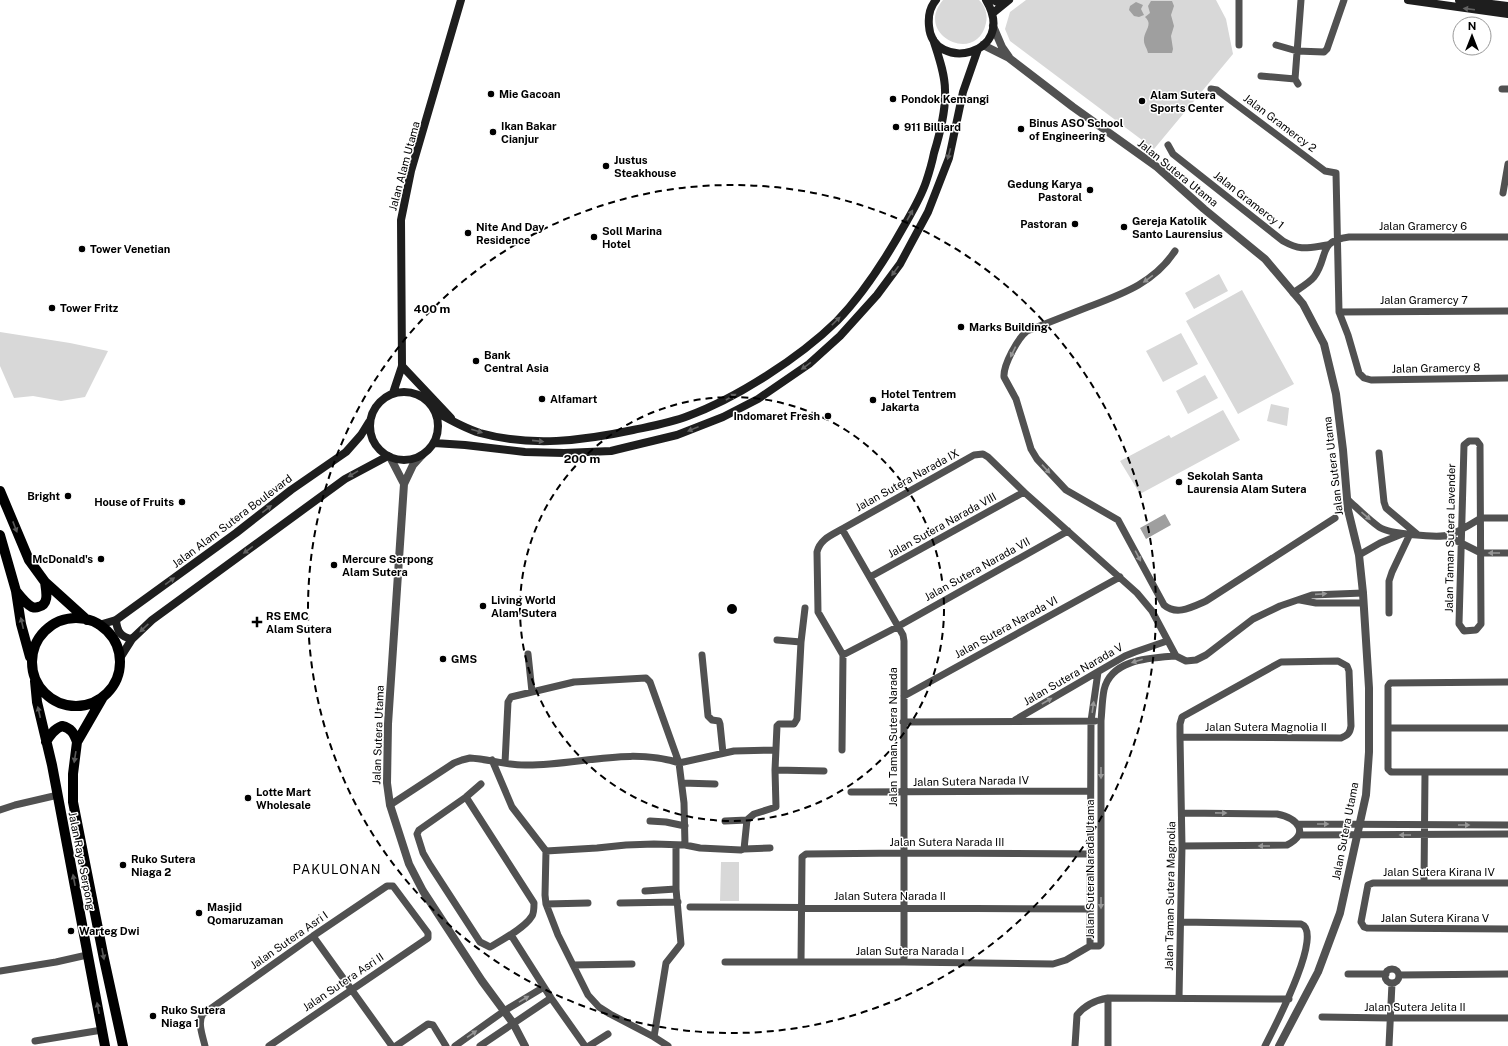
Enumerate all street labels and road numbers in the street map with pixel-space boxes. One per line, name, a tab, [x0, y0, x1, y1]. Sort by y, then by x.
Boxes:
street label: Jalan Gramercy 2	[1241, 92, 1319, 155]
street label: Jalan Alam Utama	[386, 120, 422, 212]
street label: Jalan Sutera Utama	[1136, 137, 1220, 209]
street label: Jalan Gramercy 1	[1211, 169, 1287, 231]
street label: Jalan Gramercy 6	[1379, 220, 1467, 232]
street label: Jalan Gramercy 7	[1380, 294, 1468, 306]
street label: Jalan Gramercy 8	[1392, 361, 1480, 375]
street label: Jalan Sutera Utama	[1321, 416, 1345, 516]
street label: Jalan Sutera Narada IX	[853, 446, 961, 513]
street label: Jalan Taman Sutera Lavender	[1443, 463, 1457, 613]
street label: Jalan Alam Sutera Boulevard	[170, 472, 294, 570]
street label: Jalan Sutera Narada VIII	[886, 490, 998, 560]
street label: Jalan Sutera Narada VII	[922, 535, 1032, 603]
street label: Jalan Sutera Narada VI	[952, 594, 1060, 660]
street label: Jalan Sutera Narada V	[1021, 640, 1125, 707]
street label: Jalan Taman Sutera Narada	[887, 667, 899, 807]
street label: Jalan Sutera Utama	[370, 685, 386, 785]
street label: Jalan Sutera Magnolia II	[1205, 721, 1327, 733]
street label: Jalan Sutera Narada IV	[913, 774, 1030, 788]
street label: Jalan Sutera Utama	[1330, 781, 1360, 881]
street label: Jalan Sutera Narada Utama	[1084, 799, 1096, 939]
street label: Jalan Raya Serpong	[67, 811, 97, 912]
street label: Jalan Taman Sutera Magnolia	[1163, 821, 1177, 971]
street label: Jalan Sutera Narada III	[890, 836, 1004, 848]
street label: Jalan Sutera Kirana IV	[1383, 866, 1495, 878]
street label: Jalan Sutera Narada II	[834, 890, 946, 902]
street label: Jalan Sutera Asri I	[248, 909, 330, 971]
street label: Jalan Sutera Kirana V	[1381, 912, 1490, 924]
street label: Jalan Sutera Narada I	[856, 945, 964, 957]
street label: Jalan Sutera Asri II	[300, 951, 386, 1013]
street label: Jalan Sutera Jelita II	[1364, 1001, 1466, 1013]

